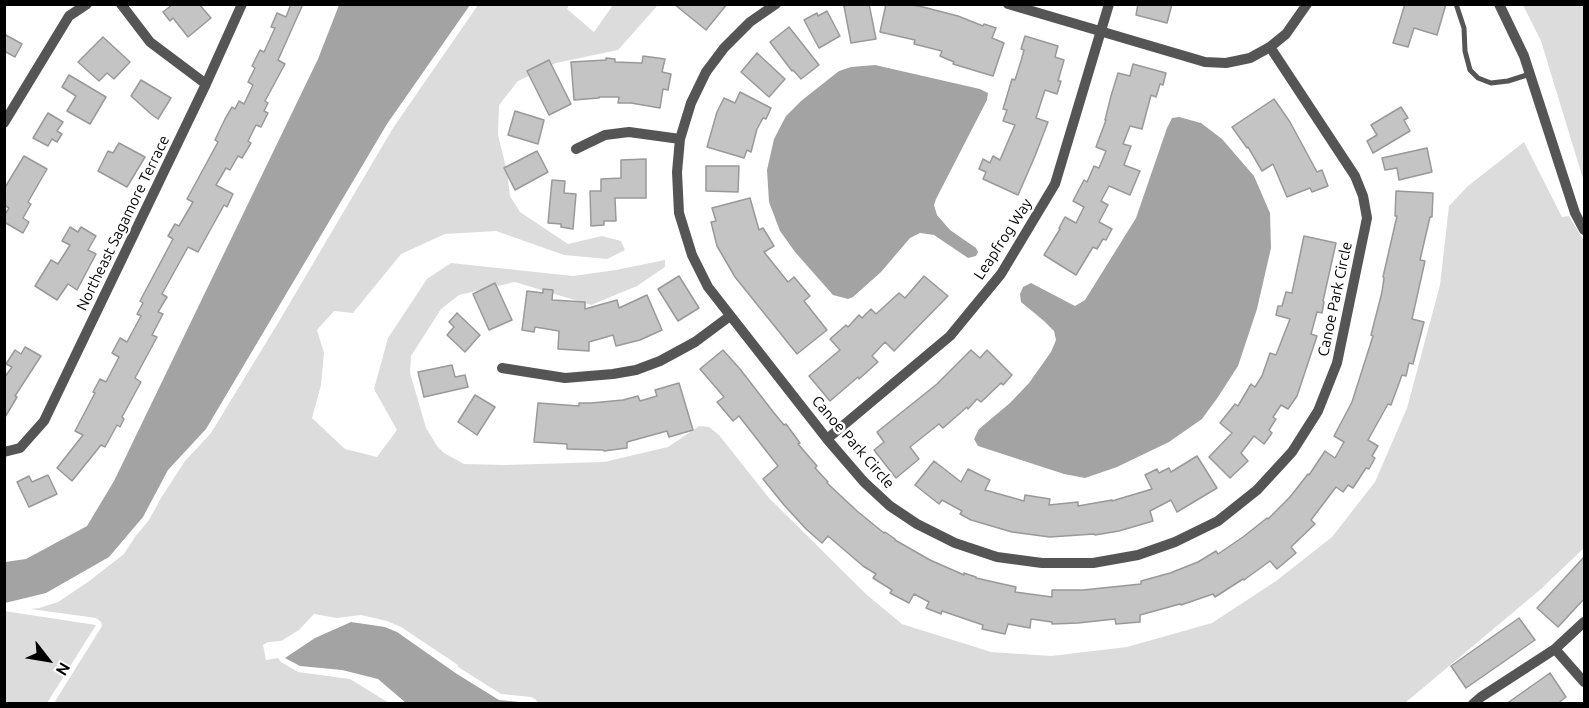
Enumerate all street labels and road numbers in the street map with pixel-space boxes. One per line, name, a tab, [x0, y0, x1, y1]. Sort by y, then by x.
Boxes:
street label: Northeast Sagamore Terrace	[73, 132, 173, 314]
street label: Leapfrog Way	[970, 195, 1036, 283]
street label: Canoe Park Circle	[1314, 240, 1356, 358]
street label: Canoe Park Circle	[808, 392, 898, 492]

